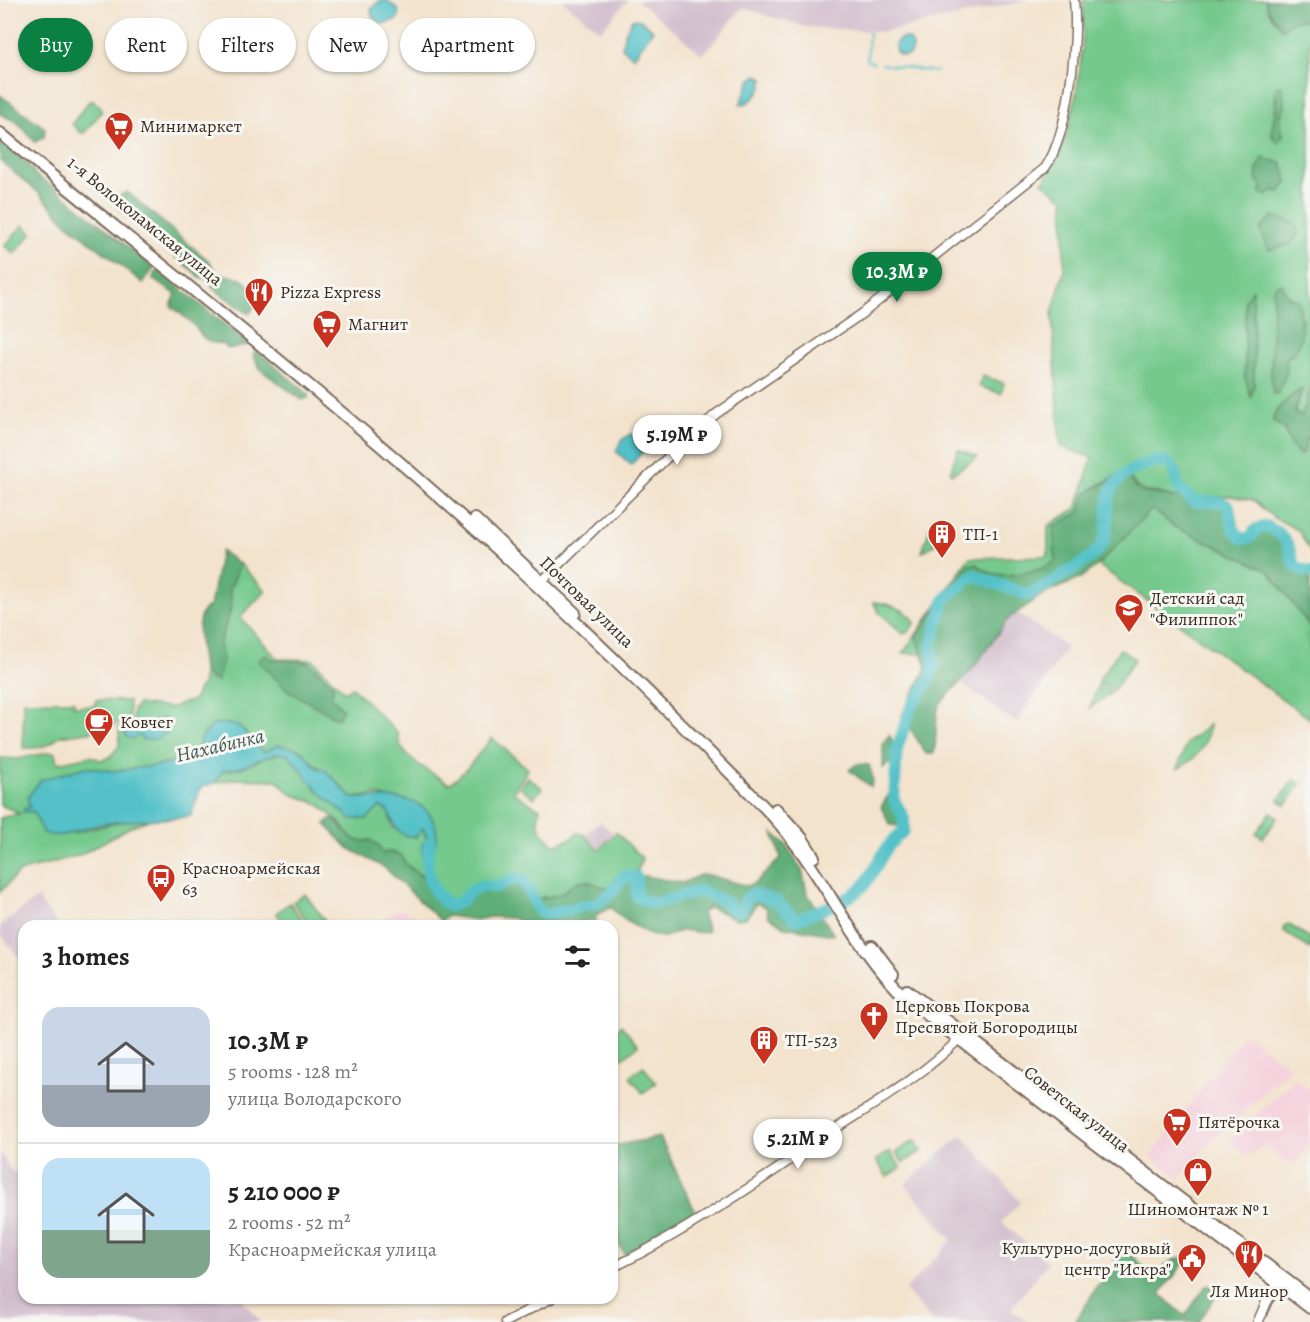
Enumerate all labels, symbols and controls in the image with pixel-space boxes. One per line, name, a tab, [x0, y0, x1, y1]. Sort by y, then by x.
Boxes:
chip: Buy	[18, 18, 93, 72]
chip: Rent	[105, 18, 187, 72]
chip: Filters	[199, 18, 296, 72]
chip: New	[308, 18, 388, 72]
chip: Apartment	[400, 18, 535, 72]
supermarket icon: Минимаркет	[103, 110, 135, 152]
place label: Минимаркет	[140, 114, 242, 138]
street label: 1-я Волоколамская улица	[62, 151, 228, 292]
pin: 10.3M ₽	[842, 252, 952, 303]
text: 10.3M ₽	[866, 258, 928, 285]
restaurant icon: Pizza Express	[243, 276, 275, 318]
place label: Pizza Express	[280, 280, 381, 304]
supermarket icon: Магнит	[311, 308, 343, 350]
place label: Магнит	[348, 312, 408, 336]
pin: 5.19M ₽	[622, 415, 732, 466]
text: 5.19M ₽	[647, 421, 707, 448]
building icon: ТП-1	[926, 518, 958, 560]
place label: ТП-1	[963, 522, 998, 546]
street label: Почтовая улица	[535, 551, 640, 654]
place label: Детский сад "Филиппок"	[1150, 586, 1244, 631]
school or university icon: Детский сад "Филиппок"	[1113, 592, 1145, 634]
cafe icon: Ковчег	[83, 706, 115, 748]
place label: Ковчег	[120, 710, 173, 734]
water label: Нахабинка	[173, 722, 267, 769]
place label: Красноармейская 63	[182, 856, 321, 901]
bus stop icon: Красноармейская 63	[145, 862, 177, 904]
text: 3 homes	[42, 939, 130, 974]
icon: filters	[561, 940, 594, 973]
place label: Церковь Покрова Пресвятой Богородицы	[895, 994, 1078, 1039]
church icon: Церковь Покрова Пресвятой Богородицы	[858, 1000, 890, 1042]
text: 10.3M ₽	[228, 1023, 308, 1058]
building icon: ТП-523	[748, 1024, 780, 1066]
place label: ТП-523	[785, 1028, 838, 1052]
icon: home	[90, 1031, 162, 1103]
text: 5 rooms · 128 m²	[228, 1058, 358, 1085]
street label: Советская улица	[1019, 1060, 1135, 1158]
text: улица Володарского	[228, 1085, 402, 1112]
supermarket icon: Пятёрочка	[1161, 1106, 1193, 1148]
place label: Пятёрочка	[1198, 1110, 1281, 1134]
pin: 5.21M ₽	[743, 1119, 853, 1170]
text: 5.21M ₽	[767, 1125, 829, 1152]
shop icon: Шиномонтаж № 1	[1182, 1156, 1214, 1198]
text: 5 210 000 ₽	[228, 1174, 340, 1209]
icon: home	[90, 1182, 162, 1254]
place label: Шиномонтаж № 1	[1127, 1197, 1269, 1221]
text: 2 rooms · 52 m²	[228, 1209, 351, 1236]
text: Красноармейская улица	[228, 1236, 437, 1263]
place label: Культурно-досуговый центр "Искра"	[1001, 1236, 1171, 1281]
restaurant icon: Ля Минор	[1233, 1238, 1265, 1280]
public building icon: Культурно-досуговый центр "Искра"	[1176, 1242, 1208, 1284]
place label: Ля Минор	[1210, 1279, 1288, 1303]

